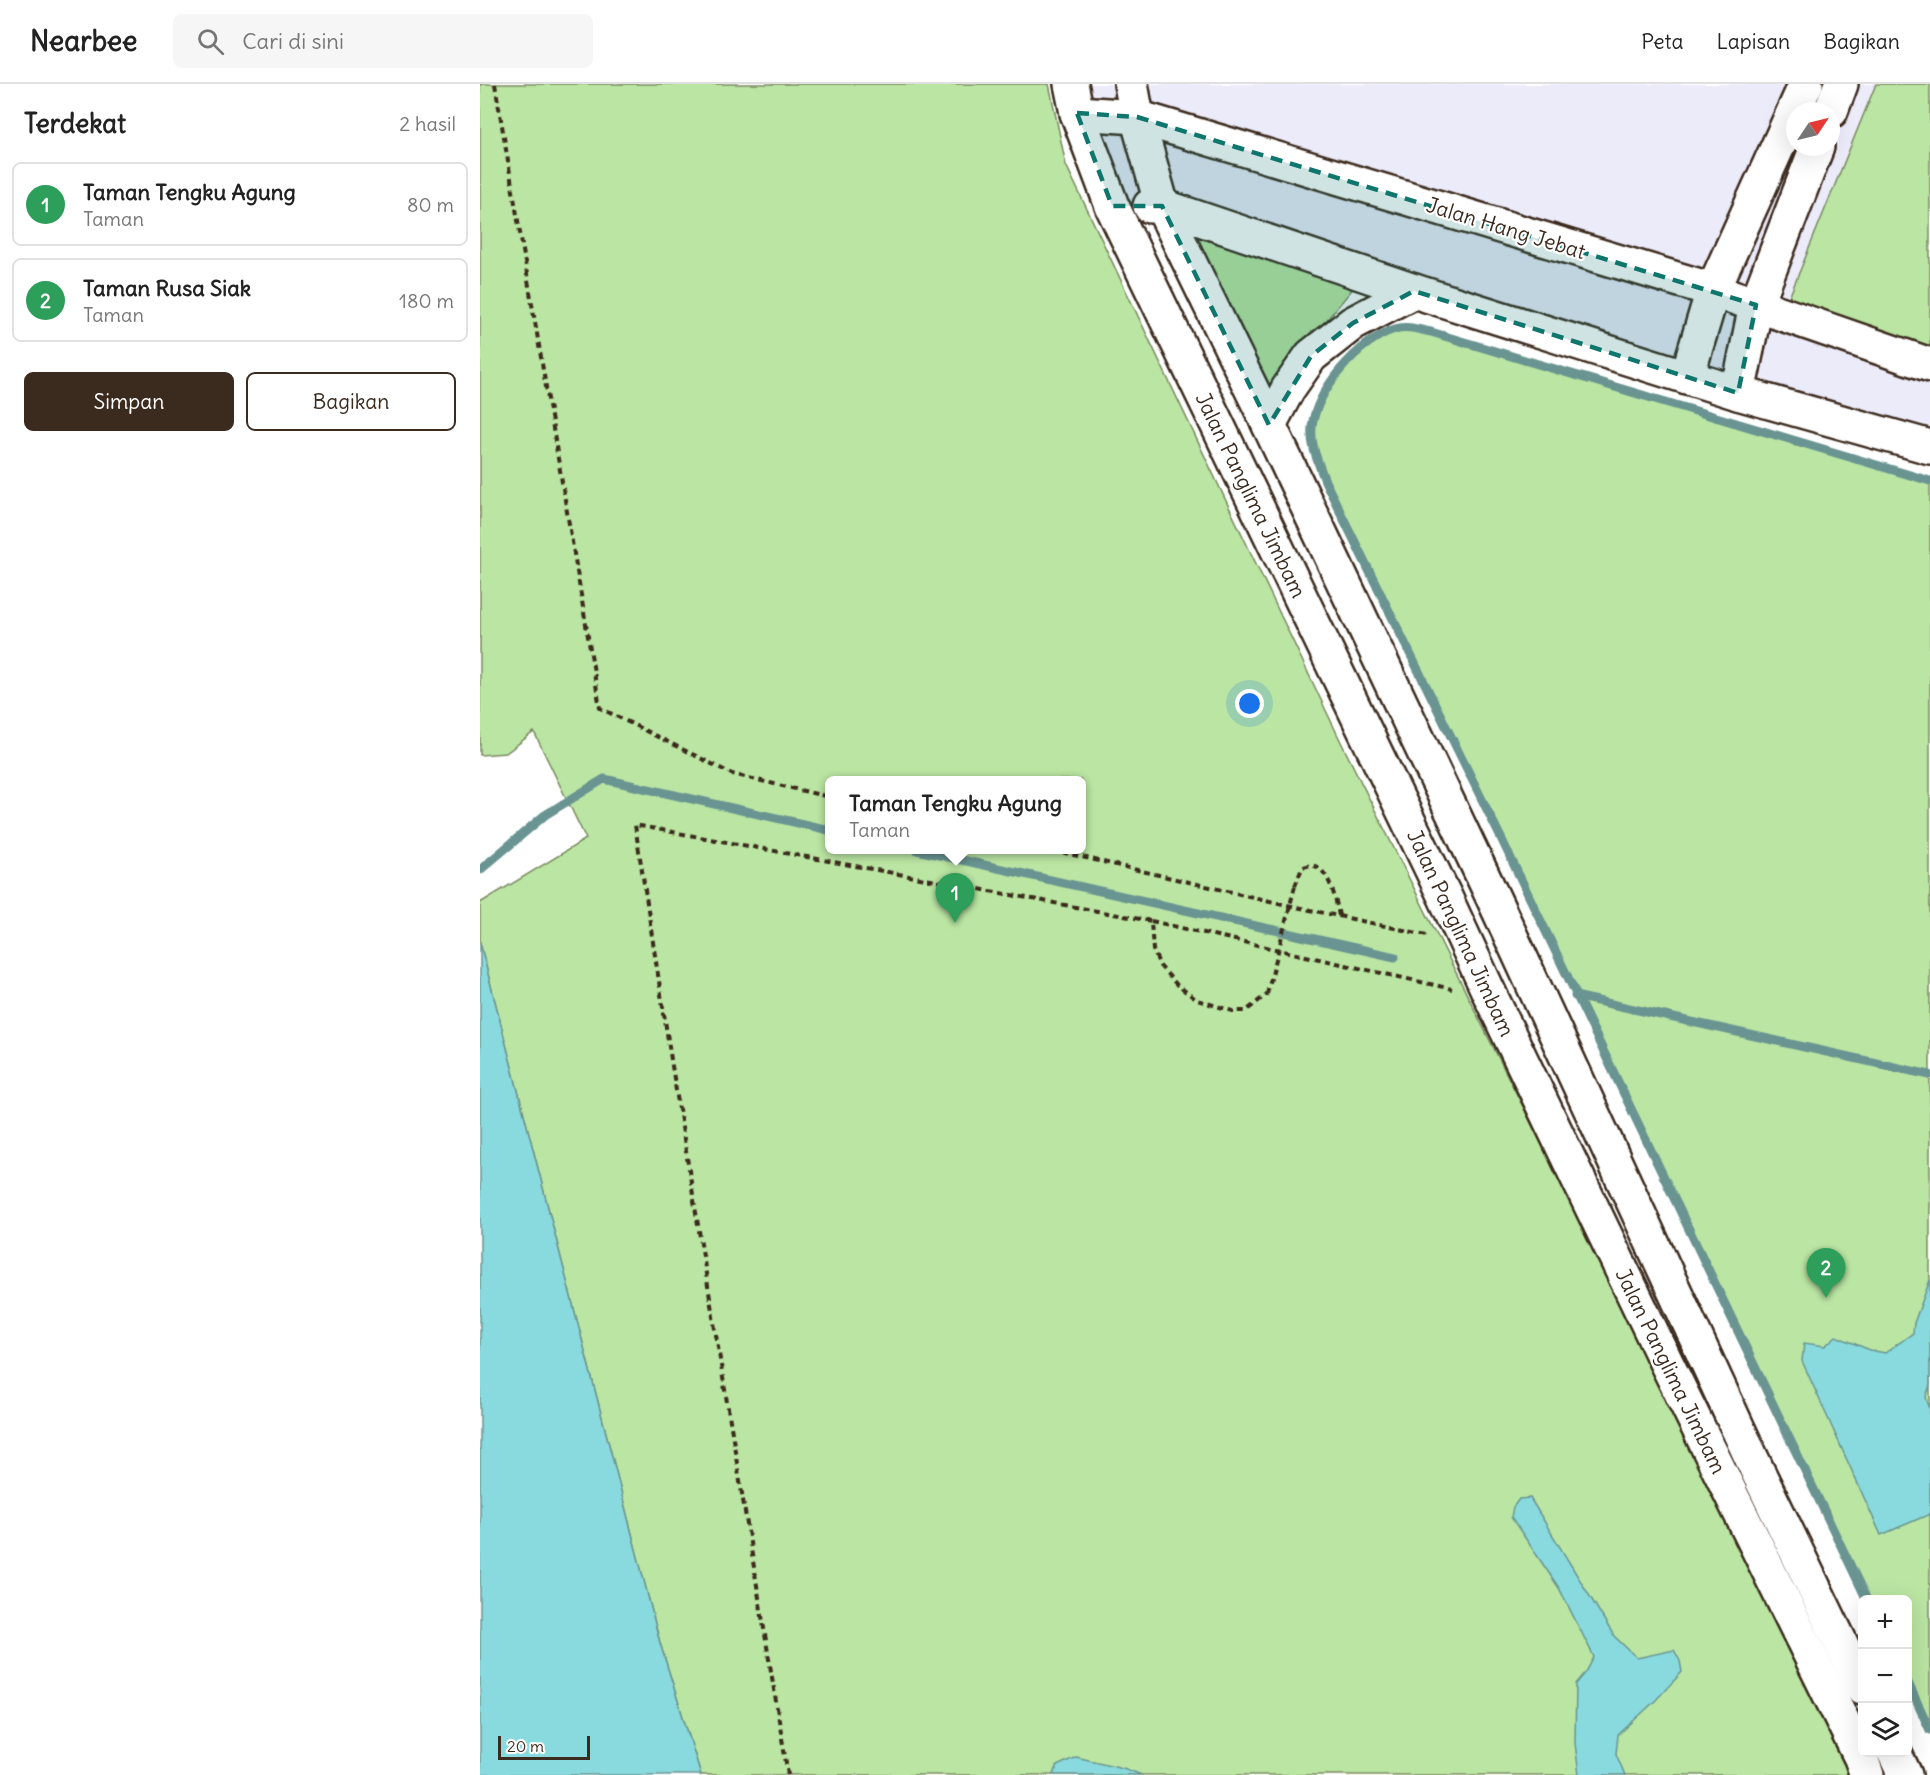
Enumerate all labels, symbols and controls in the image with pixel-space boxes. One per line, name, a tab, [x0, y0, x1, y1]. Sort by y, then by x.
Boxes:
search box	[173, 14, 593, 68]
text: Nearbee	[30, 23, 137, 59]
icon: search	[194, 25, 227, 58]
text: Cari di sini	[242, 27, 344, 55]
text: Peta	[1641, 28, 1684, 55]
text: Lapisan	[1717, 28, 1790, 55]
text: Bagikan	[1823, 28, 1900, 55]
north arrow	[1786, 102, 1840, 156]
text: Terdekat	[24, 107, 126, 140]
text: 2 hasil	[399, 111, 456, 136]
text: Taman Tengku Agung	[83, 178, 296, 206]
street label: Jalan Hang Jebat	[1423, 191, 1589, 265]
text: 1	[42, 192, 49, 217]
text: 80 m	[407, 192, 454, 217]
text: Taman	[83, 206, 144, 231]
text: Taman Rusa Siak	[83, 274, 251, 302]
text: 2	[40, 288, 51, 313]
text: 180 m	[399, 288, 454, 313]
text: Taman	[83, 302, 144, 327]
button: Simpan	[24, 372, 234, 431]
button: Bagikan	[246, 372, 456, 431]
street label: Jalan Panglima Jimbam	[1189, 388, 1313, 602]
your location	[1235, 689, 1264, 718]
popup	[825, 776, 1086, 854]
text: Taman Tengku Agung	[849, 789, 1062, 817]
text: Taman	[849, 817, 910, 842]
street label: Jalan Panglima Jimbam	[1401, 825, 1521, 1041]
pin: 1	[936, 874, 974, 923]
pin: 2	[1806, 1248, 1846, 1298]
street label: Jalan Panglima Jimbam	[1609, 1264, 1733, 1478]
map controls	[1858, 1595, 1912, 1757]
button: +	[1858, 1595, 1912, 1649]
button: −	[1858, 1649, 1912, 1703]
button: layers	[1858, 1703, 1912, 1757]
scale bar	[498, 1733, 590, 1760]
text: 20 m	[507, 1736, 544, 1756]

